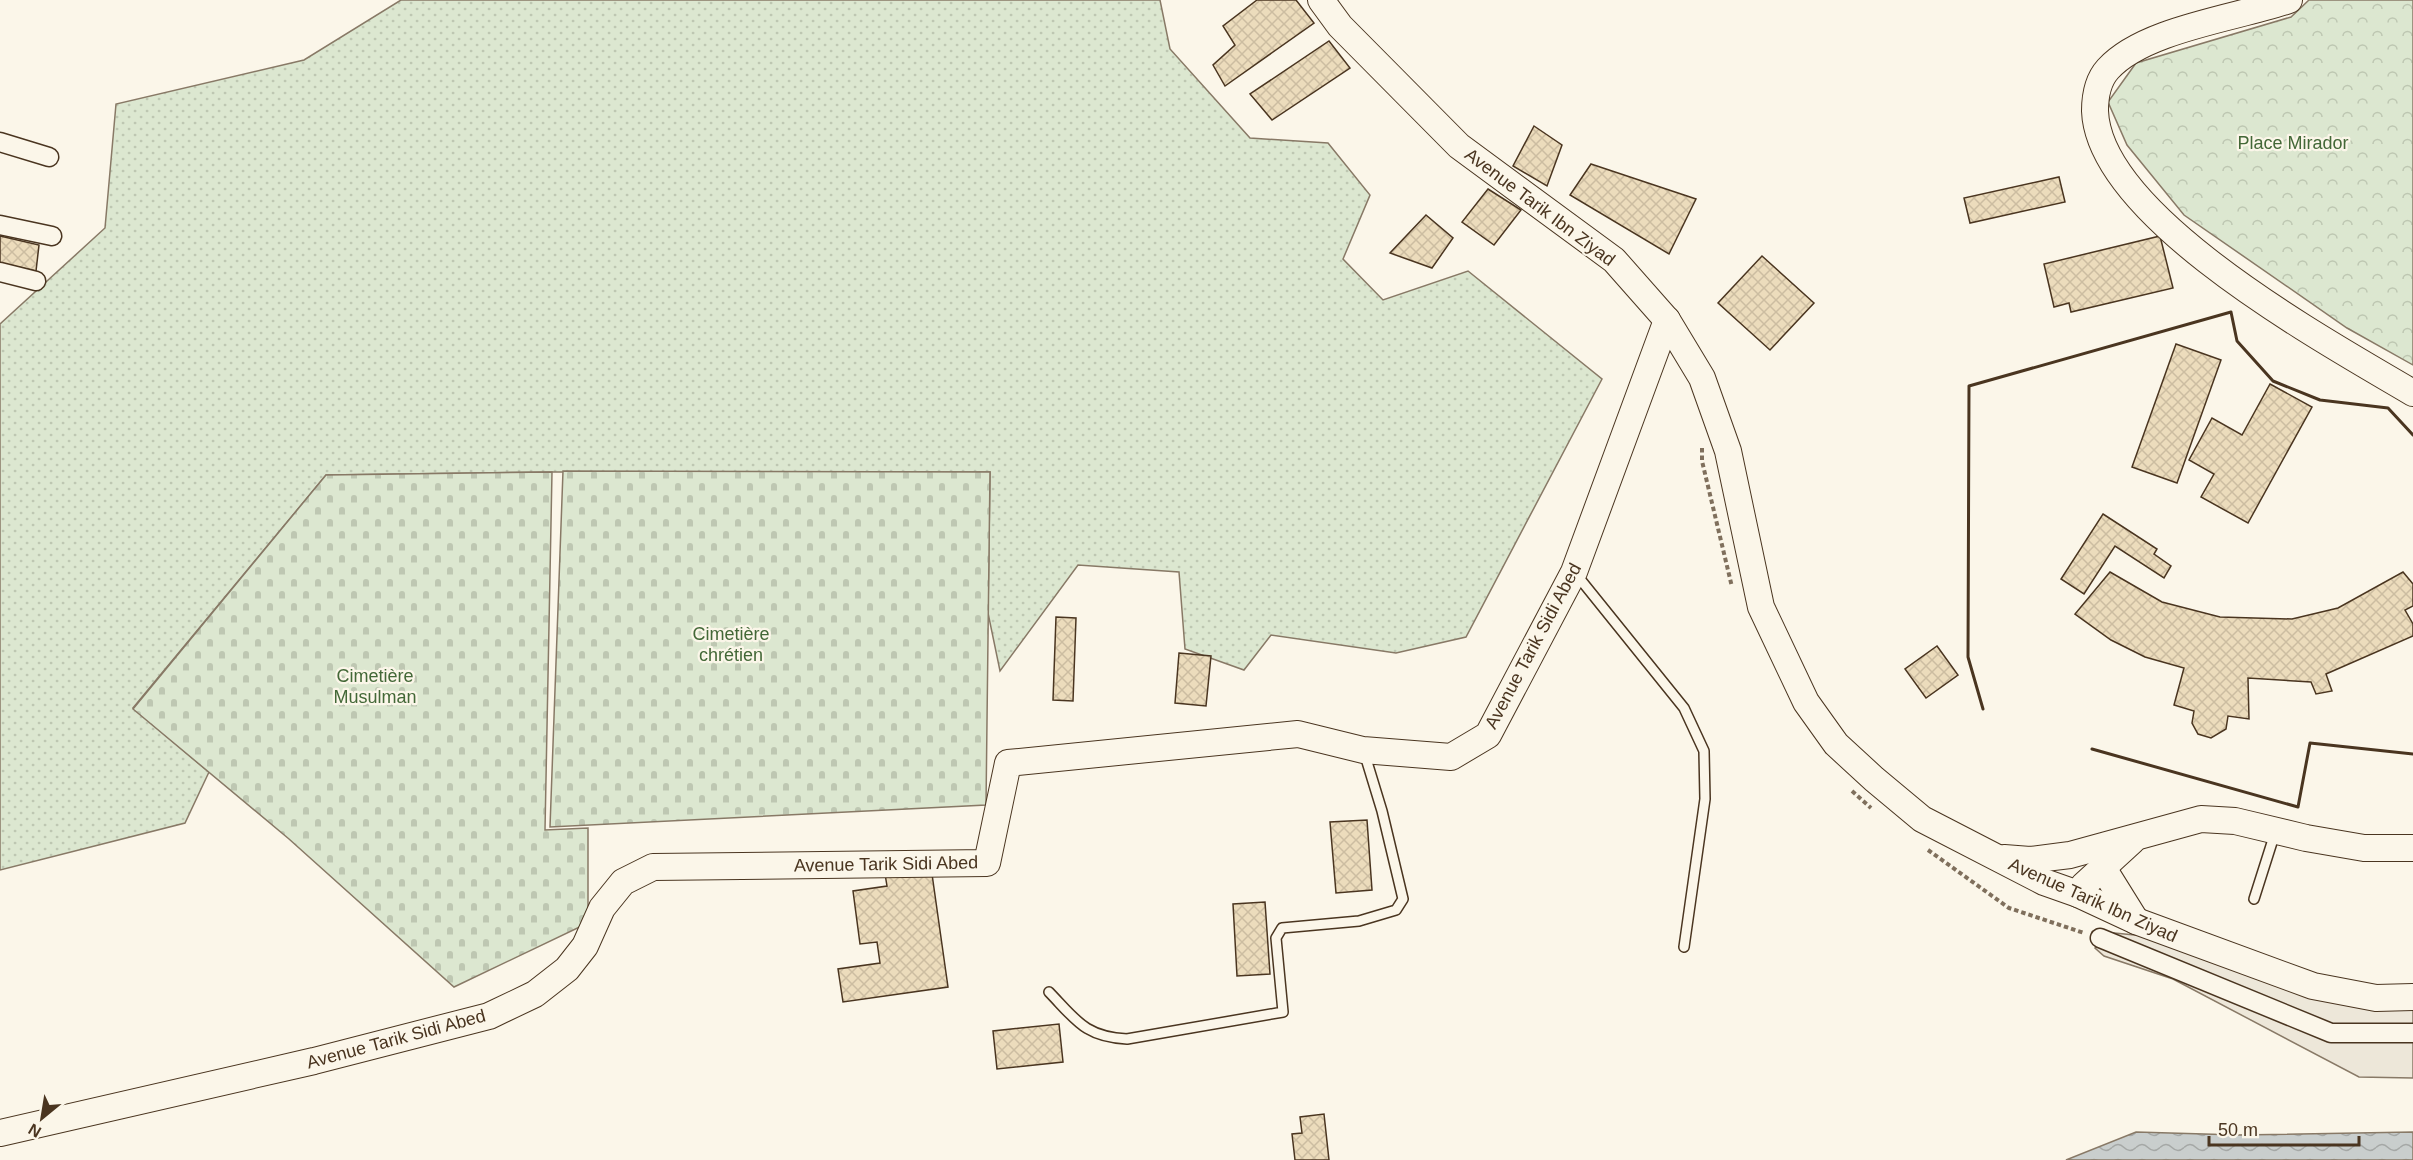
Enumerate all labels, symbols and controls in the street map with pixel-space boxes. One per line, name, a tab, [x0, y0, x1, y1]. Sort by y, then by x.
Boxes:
park label: Place Mirador	[2237, 133, 2349, 153]
street label: Avenue Tarik Ibn Ziyad	[1461, 144, 1619, 270]
street label: Avenue Tarik Sidi Abed	[1481, 560, 1585, 732]
park label: Cimetière chrétien	[692, 624, 770, 665]
park label: Cimetière Musulman	[333, 666, 417, 707]
street label: Avenue Tarik Sidi Abed	[794, 852, 978, 876]
street label: Avenue Tarik Ibn Ziyad	[2006, 854, 2180, 946]
street label: Avenue Tarik Sidi Abed	[304, 1005, 488, 1073]
north arrow	[12, 1088, 72, 1148]
scale bar	[2209, 1109, 2359, 1147]
text: N	[25, 1120, 44, 1141]
text: 50 m	[2218, 1120, 2258, 1140]

